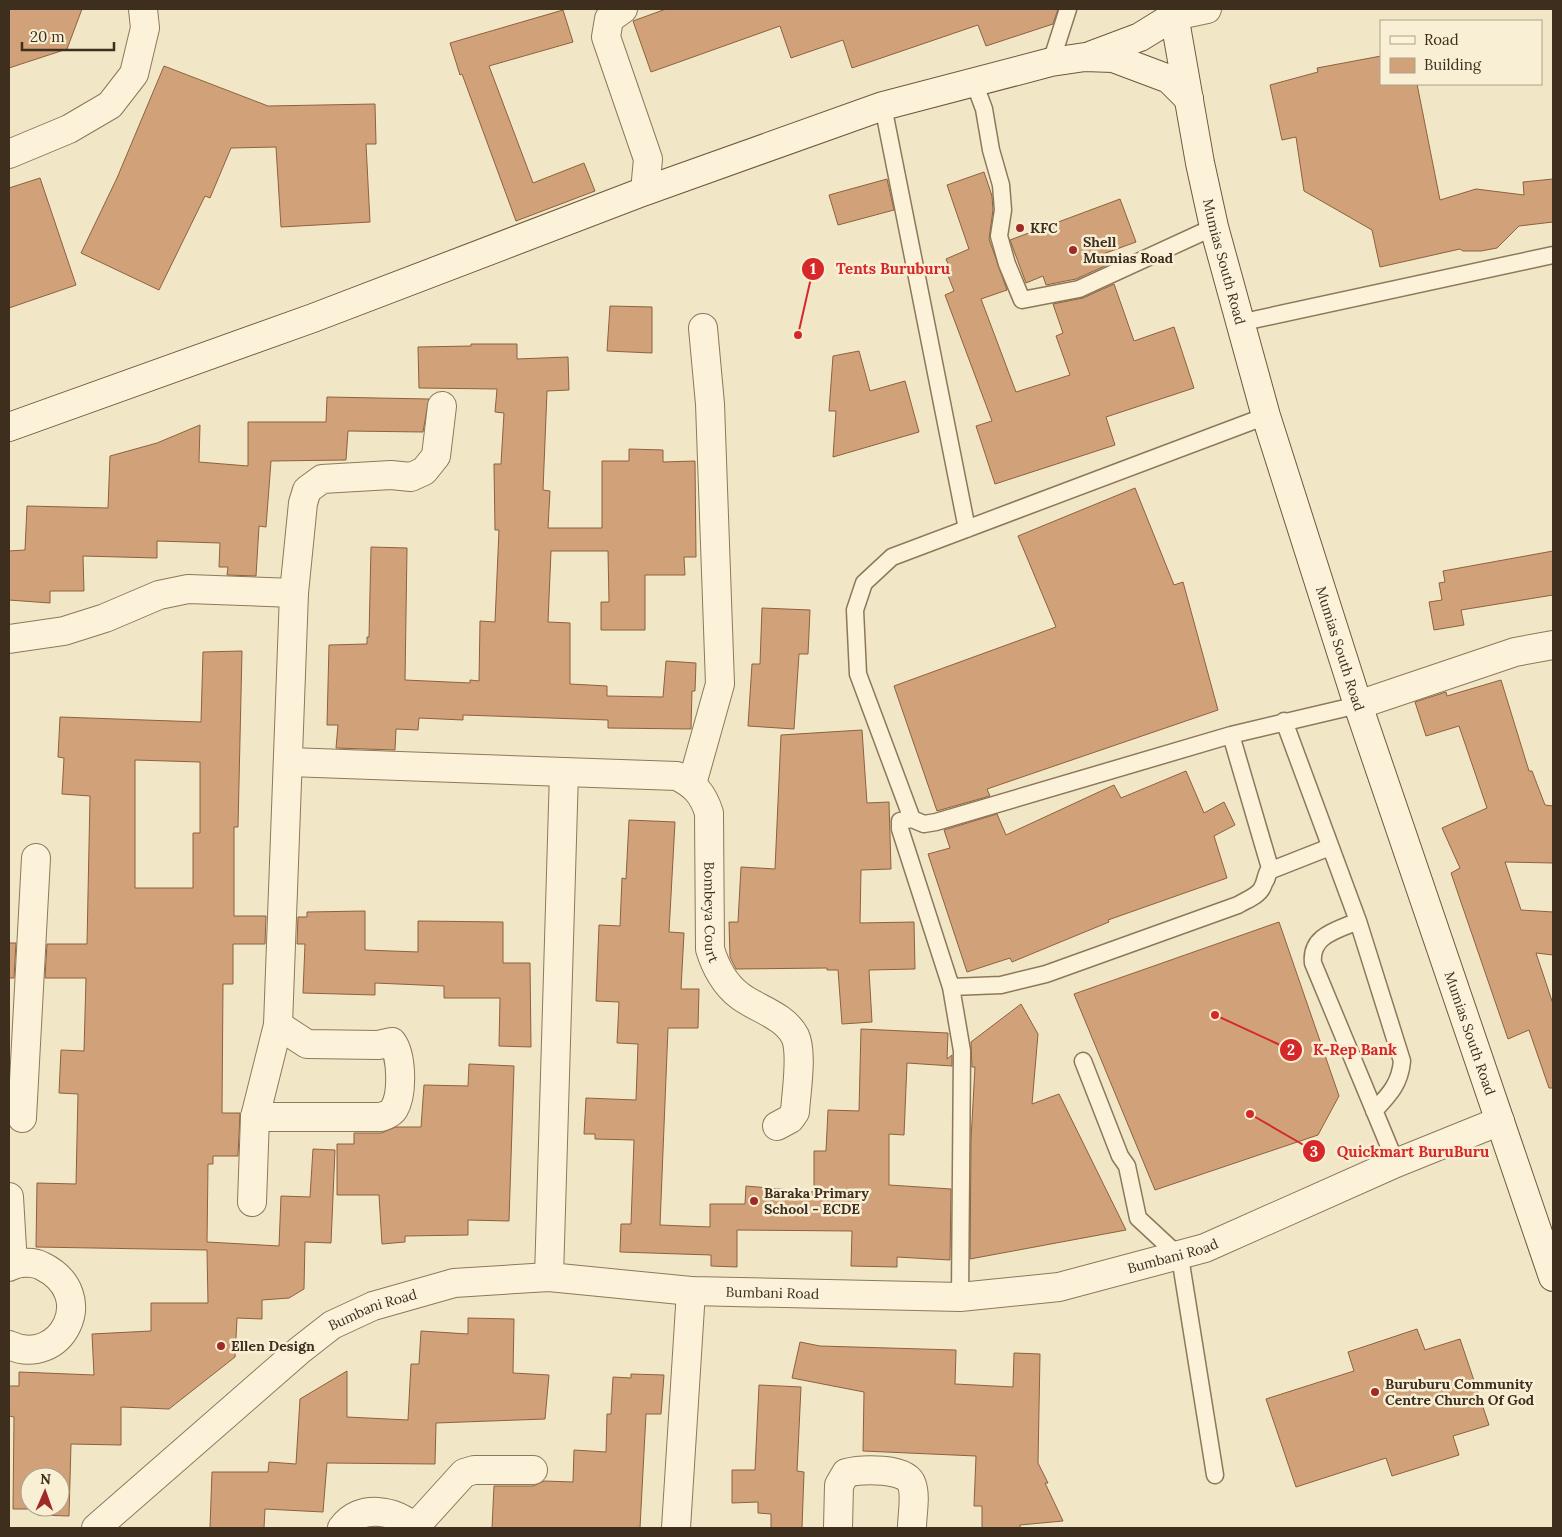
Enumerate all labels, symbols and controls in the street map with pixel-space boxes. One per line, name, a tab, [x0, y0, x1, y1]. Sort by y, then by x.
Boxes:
scale bar	[22, 20, 115, 52]
legend	[1380, 20, 1542, 85]
text: 20 m	[30, 27, 65, 46]
text: Road	[1424, 30, 1459, 49]
text: Building	[1424, 55, 1482, 74]
street label: Mumias South Road	[1199, 197, 1249, 327]
place label: KFC	[1030, 219, 1058, 237]
marker: KFC	[1014, 222, 1026, 234]
place label: Shell Mumias Road	[1083, 233, 1173, 267]
marker: Shell Mumias Road	[1067, 244, 1079, 256]
callout: Tents Buruburu	[801, 254, 960, 284]
text: 1	[810, 259, 816, 278]
text: Tents Buruburu	[836, 259, 950, 278]
street label: Mumias South Road	[1312, 584, 1368, 713]
street label: Bombeya Court	[700, 861, 723, 966]
street label: Mumias South Road	[1440, 969, 1499, 1098]
callout: K-Rep Bank	[1278, 1035, 1407, 1065]
text: 2	[1287, 1040, 1295, 1059]
text: K-Rep Bank	[1313, 1040, 1397, 1059]
callout: Quickmart BuruBuru	[1302, 1136, 1499, 1166]
text: 3	[1310, 1142, 1318, 1161]
text: Quickmart BuruBuru	[1337, 1142, 1489, 1161]
place label: Baraka Primary School - ECDE	[764, 1184, 869, 1218]
marker: Baraka Primary School - ECDE	[748, 1195, 760, 1207]
street label: Bumbani Road	[1125, 1234, 1221, 1277]
street label: Bumbani Road	[725, 1283, 819, 1303]
street label: Bumbani Road	[325, 1285, 419, 1334]
place label: Ellen Design	[231, 1337, 315, 1355]
marker: Ellen Design	[215, 1340, 227, 1352]
place label: Buruburu Community Centre Church Of God	[1385, 1375, 1534, 1409]
marker: Buruburu Community Centre Church Of God	[1369, 1386, 1381, 1398]
north arrow	[20, 1467, 70, 1517]
text: N	[40, 1470, 51, 1488]

